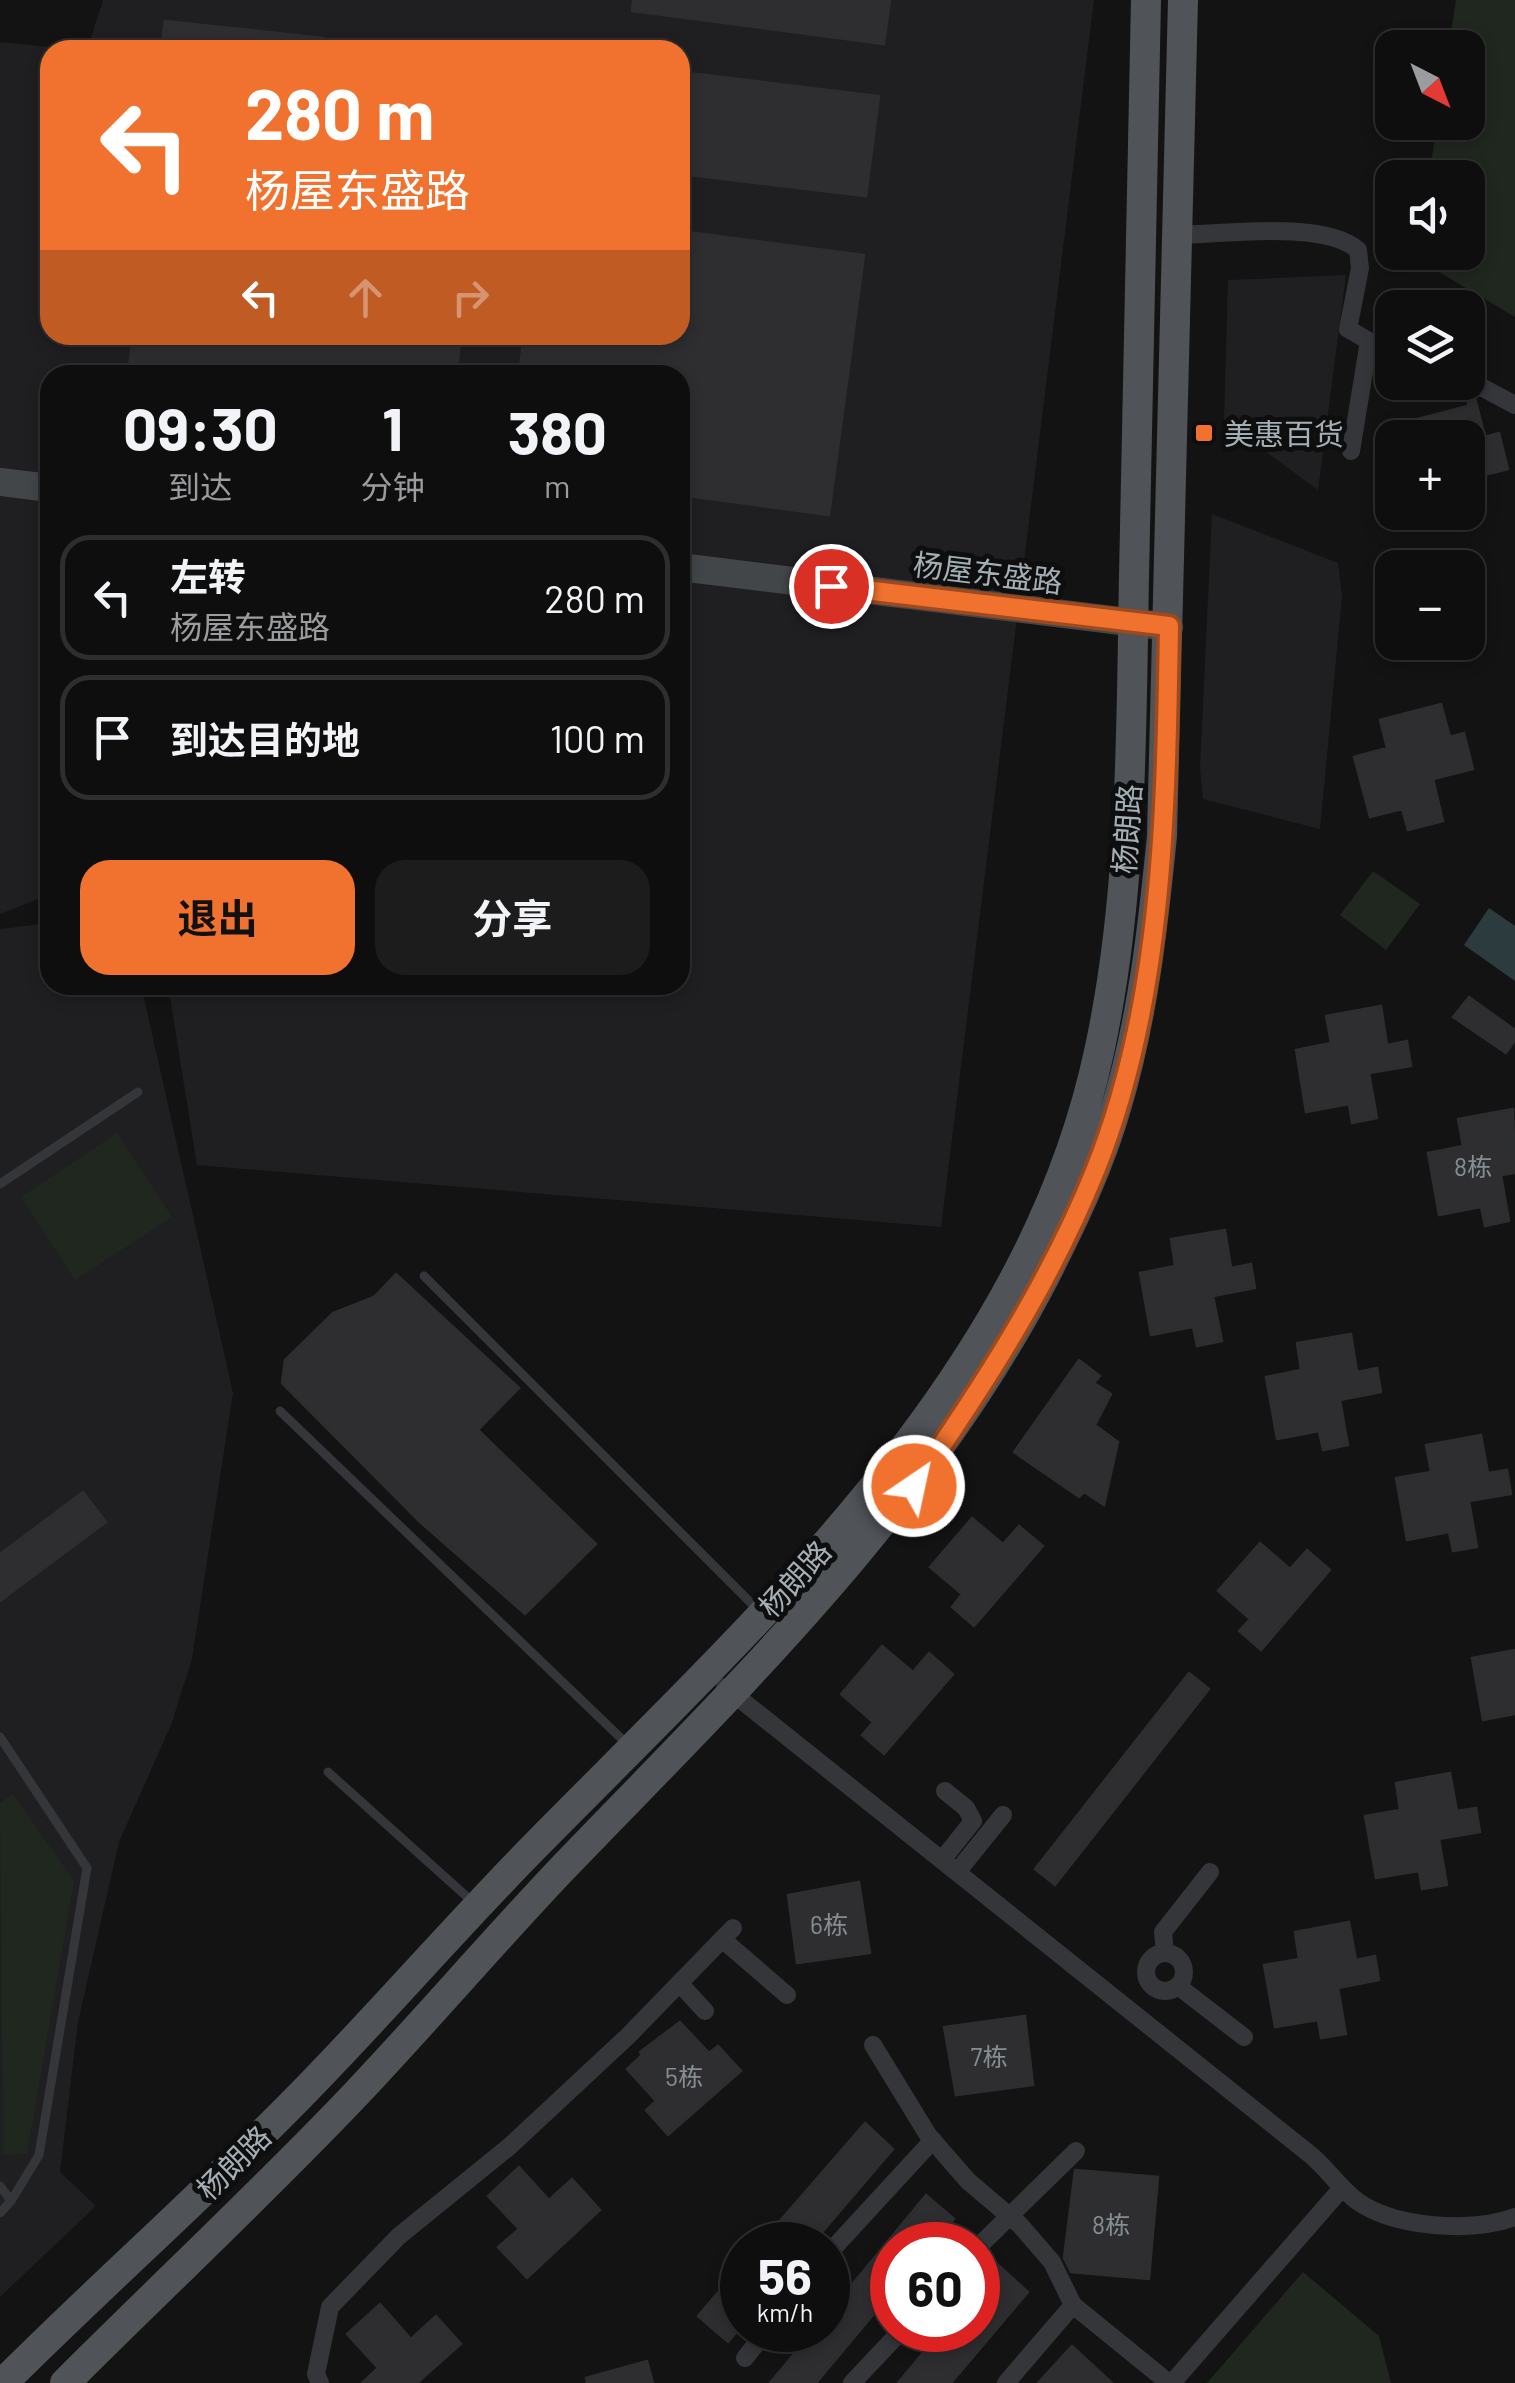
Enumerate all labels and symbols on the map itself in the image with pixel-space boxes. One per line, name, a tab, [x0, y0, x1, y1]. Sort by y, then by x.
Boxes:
north arrow	[1375, 30, 1485, 140]
place label: 美惠百货	[1224, 415, 1344, 451]
marker: 美惠百货	[1193, 422, 1215, 444]
pin	[789, 544, 874, 629]
street label: 杨屋东盛路	[911, 545, 1065, 599]
street label: 杨朗路	[1105, 783, 1147, 875]
house number: 8栋	[1454, 1151, 1492, 1181]
position arrow	[862, 1434, 966, 1538]
street label: 杨朗路	[751, 1533, 837, 1623]
house number: 6栋	[810, 1909, 848, 1939]
house number: 7栋	[971, 2041, 1007, 2071]
house number: 5栋	[665, 2061, 703, 2091]
street label: 杨朗路	[188, 2117, 278, 2207]
house number: 8栋	[1092, 2209, 1130, 2239]
speed limit sign: 60	[870, 2222, 1000, 2352]

